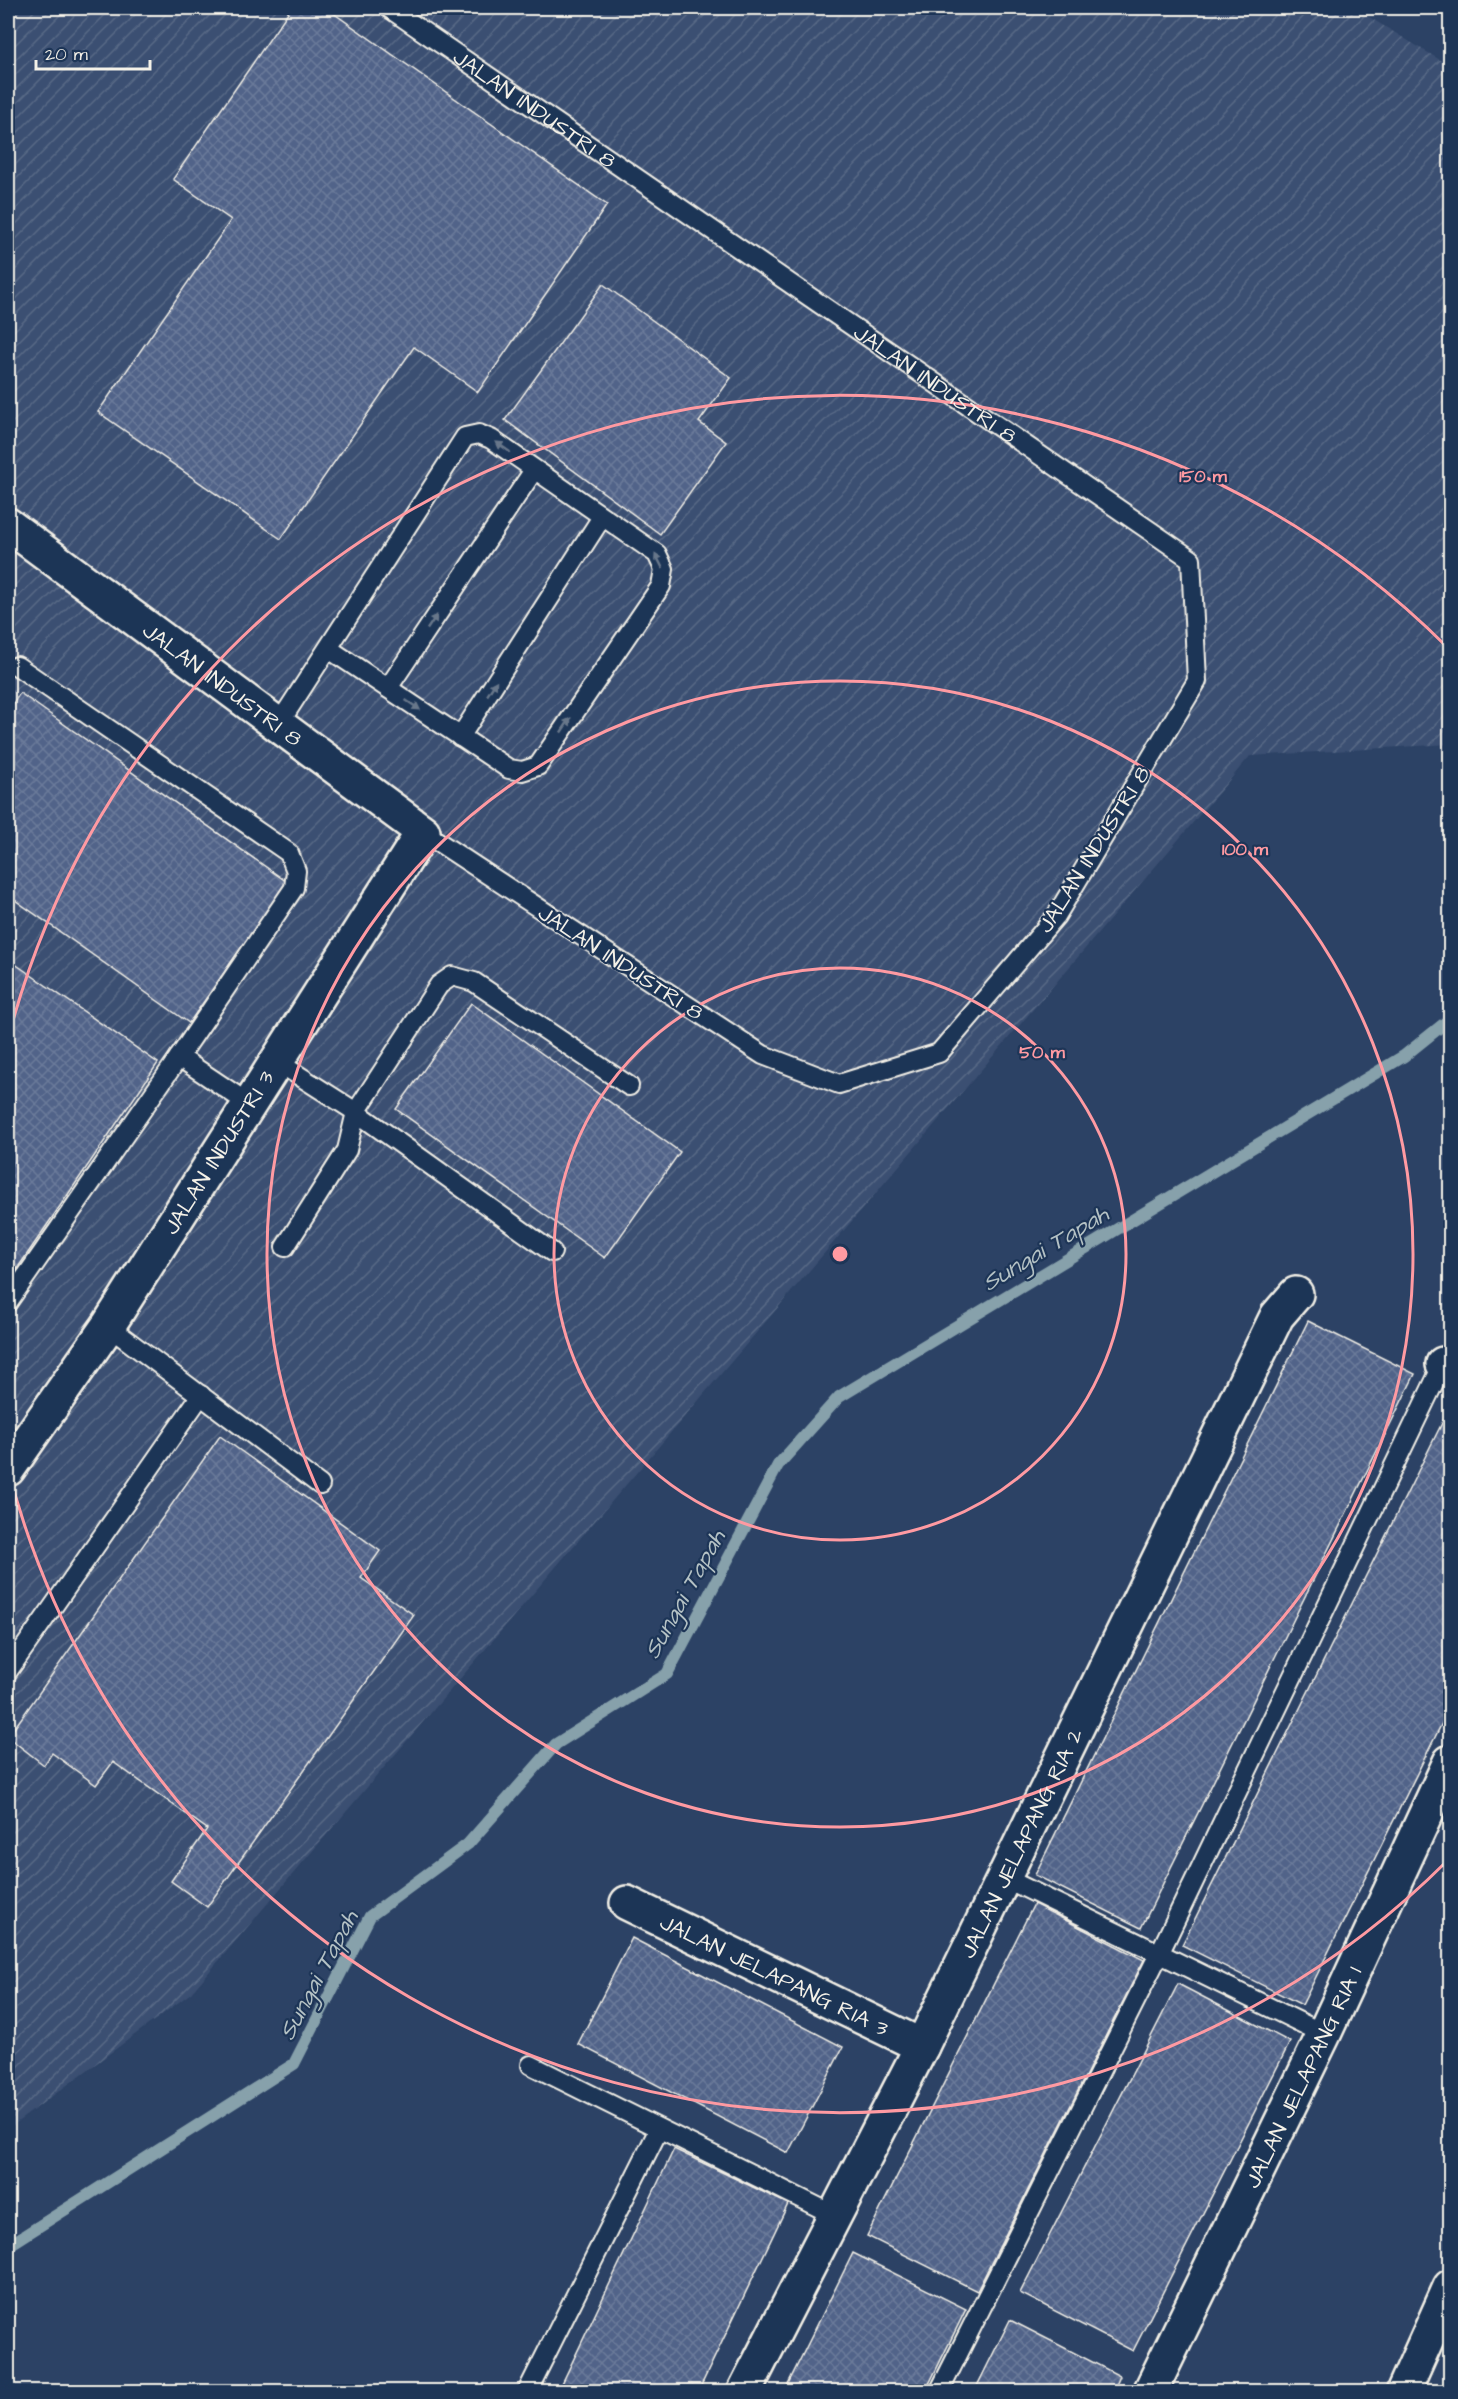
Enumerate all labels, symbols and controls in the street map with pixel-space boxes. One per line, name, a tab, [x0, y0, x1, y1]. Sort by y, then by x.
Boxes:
scale bar	[36, 33, 150, 71]
text: 20 m	[45, 42, 88, 67]
street label: JALAN INDUSTRI 8	[446, 42, 622, 176]
street label: JALAN INDUSTRI 8	[847, 318, 1022, 452]
one-way arrow	[495, 442, 510, 454]
text: 150 m	[1179, 464, 1228, 489]
one-way arrow	[655, 552, 665, 570]
one-way arrow	[426, 614, 437, 630]
street label: JALAN INDUSTRI 8	[136, 616, 308, 754]
one-way arrow	[486, 680, 498, 696]
one-way arrow	[404, 699, 420, 711]
one-way arrow	[560, 717, 571, 733]
street label: JALAN INDUSTRI 8	[1030, 760, 1158, 939]
text: 100 m	[1222, 837, 1269, 862]
street label: JALAN INDUSTRI 8	[532, 898, 709, 1028]
text: 50 m	[1019, 1040, 1066, 1065]
street label: JALAN INDUSTRI 3	[156, 1065, 282, 1241]
water label: Sungai Tapah	[976, 1197, 1117, 1301]
centre of rings	[830, 1244, 850, 1264]
water label: Sungai Tapah	[636, 1523, 736, 1665]
street label: JALAN JELAPANG RIA 2	[953, 1723, 1091, 1964]
water label: Sungai Tapah	[271, 1904, 369, 2047]
street label: JALAN JELAPANG RIA 3	[654, 1907, 894, 2045]
street label: JALAN JELAPANG RIA 1	[1237, 1962, 1370, 2194]

